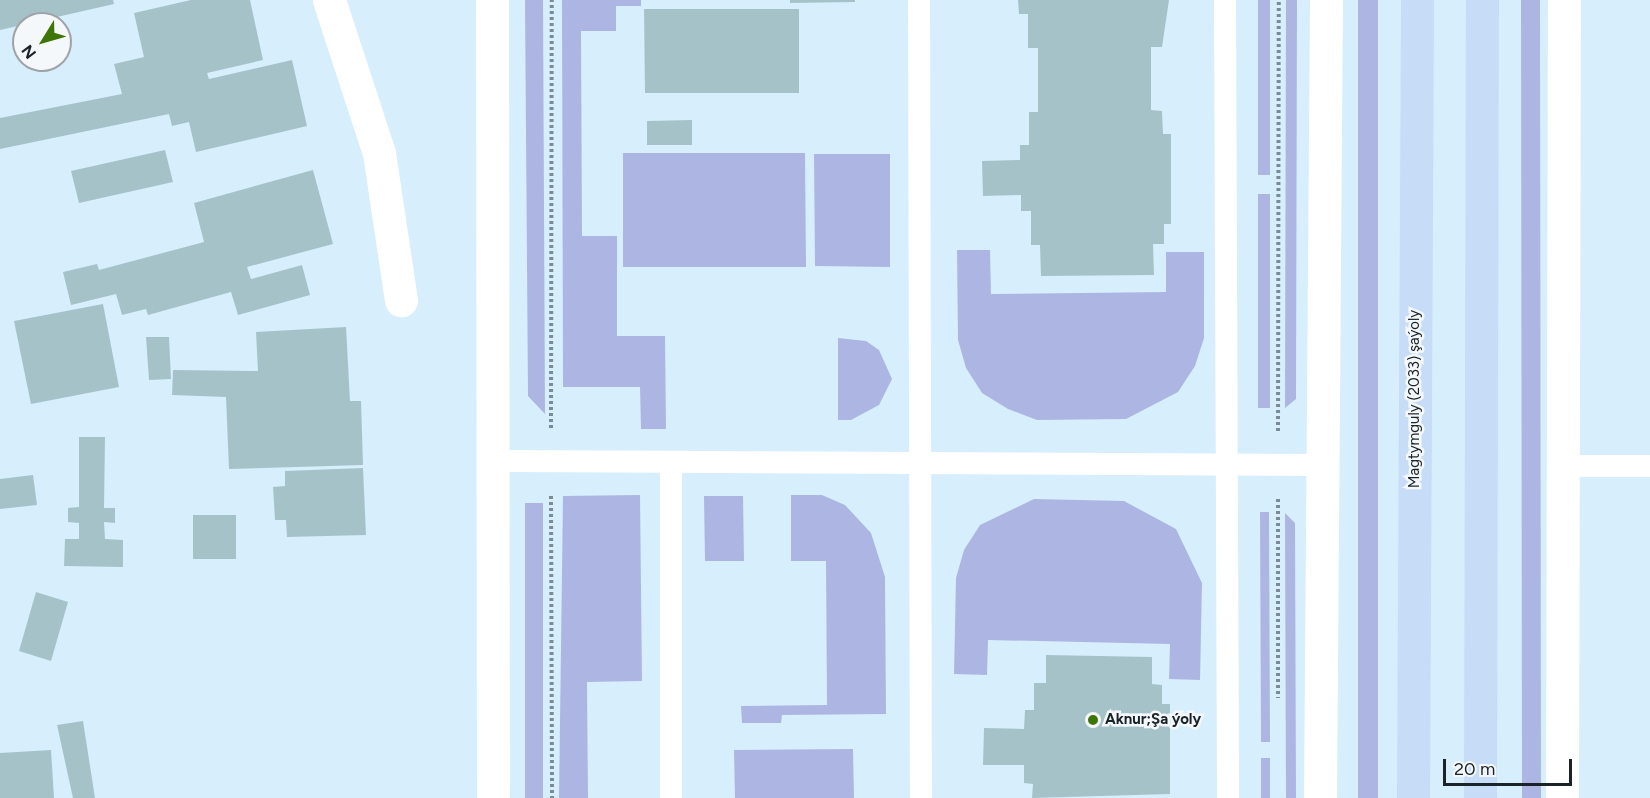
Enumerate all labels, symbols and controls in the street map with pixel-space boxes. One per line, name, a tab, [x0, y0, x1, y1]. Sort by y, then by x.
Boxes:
north arrow	[12, 12, 72, 72]
text: N	[18, 41, 40, 63]
street label: Magtymguly (2033) şaýoly	[1406, 310, 1424, 488]
place label: Aknur;Şa ýoly	[1105, 711, 1201, 729]
marker: Aknur;Şa ýoly	[1086, 713, 1100, 727]
scale bar	[1446, 747, 1575, 785]
text: 20 m	[1454, 758, 1495, 780]

